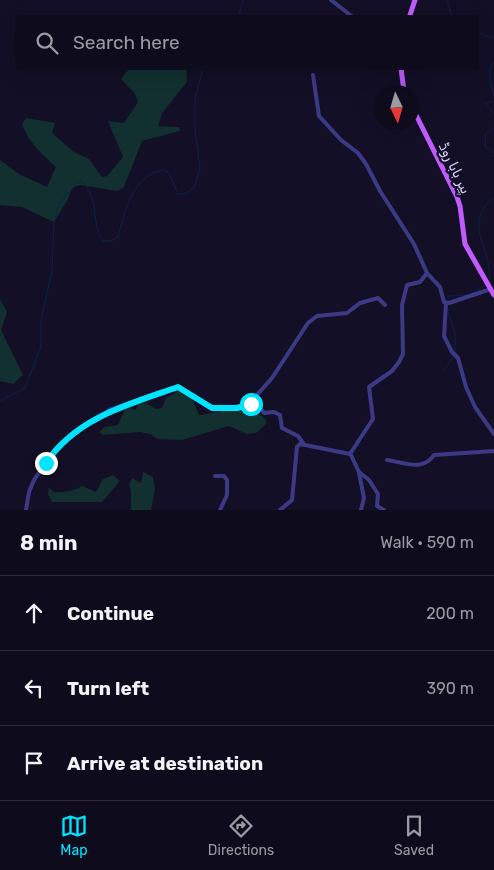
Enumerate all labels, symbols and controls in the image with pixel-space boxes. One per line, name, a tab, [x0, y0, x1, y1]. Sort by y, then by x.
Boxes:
search box	[15, 15, 479, 70]
icon: search	[33, 29, 61, 57]
text: Search here	[73, 31, 180, 54]
north arrow	[374, 85, 419, 130]
street label: پیر بابا روڈ	[434, 140, 474, 197]
route start	[240, 393, 263, 416]
route end	[35, 452, 58, 475]
text: 8 min	[20, 530, 77, 555]
text: Walk · 590 m	[380, 533, 474, 552]
icon: ahead	[20, 599, 48, 627]
text: Continue	[67, 602, 154, 625]
text: 200 m	[426, 604, 474, 623]
icon: left	[20, 674, 48, 702]
text: Turn left	[67, 677, 149, 700]
text: 390 m	[427, 679, 474, 698]
icon: arrive	[20, 749, 48, 777]
text: Arrive at destination	[67, 752, 263, 775]
tab: Map	[60, 812, 88, 859]
tab: Directions	[208, 812, 274, 859]
tab: Saved	[394, 812, 434, 859]

